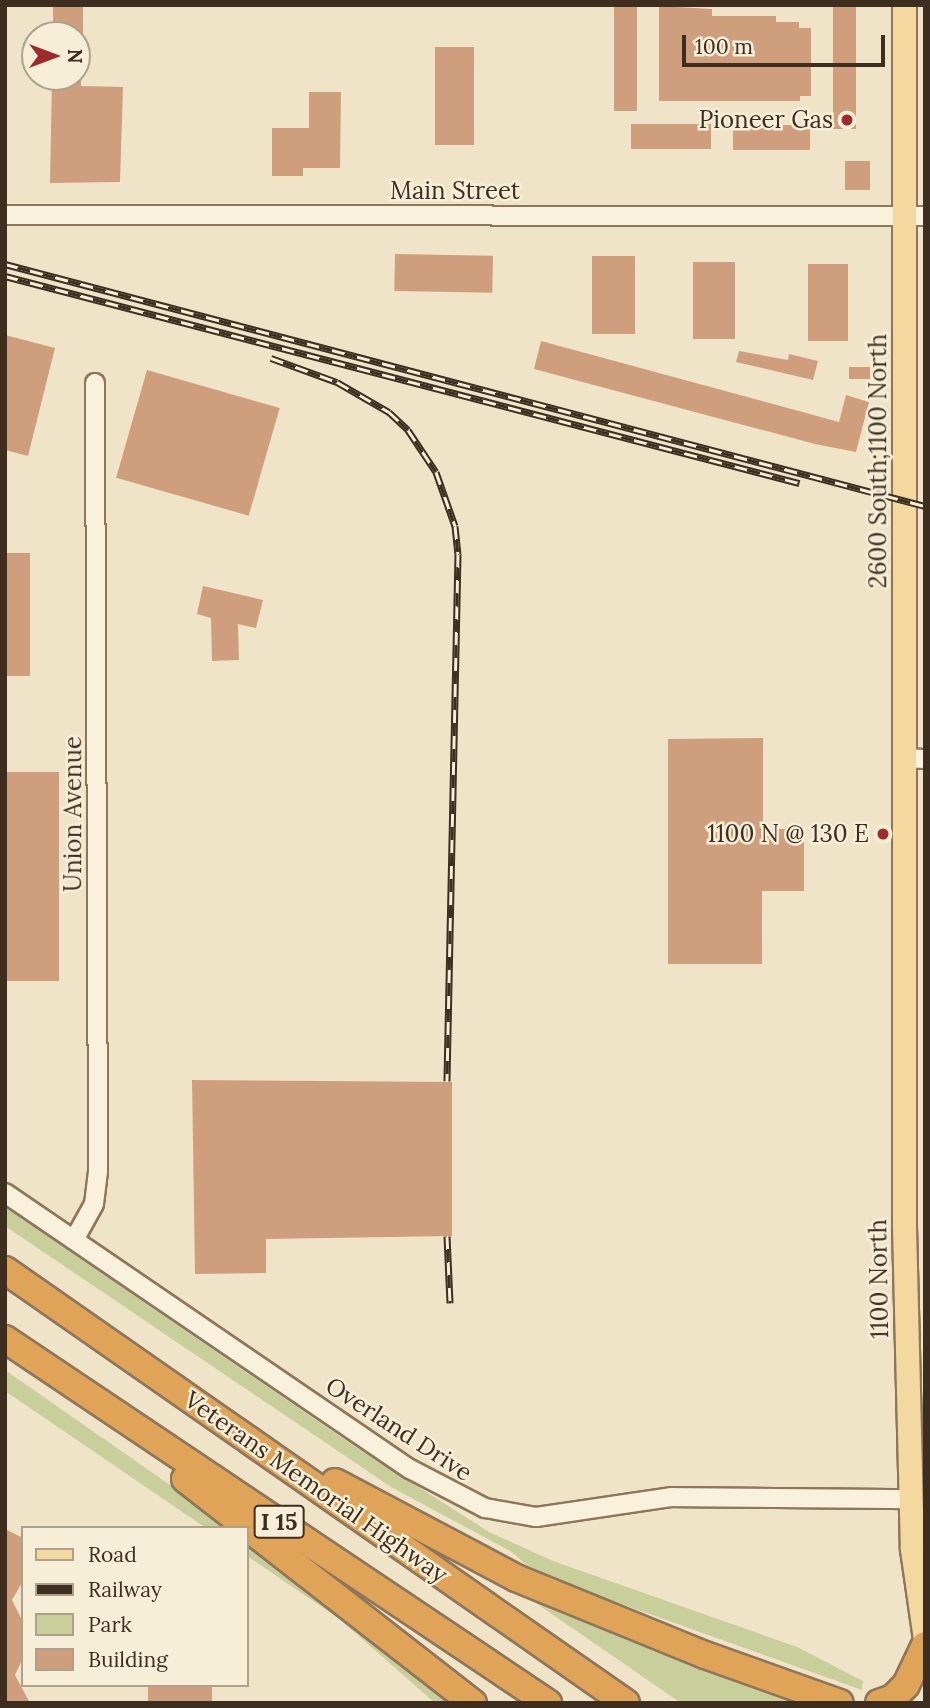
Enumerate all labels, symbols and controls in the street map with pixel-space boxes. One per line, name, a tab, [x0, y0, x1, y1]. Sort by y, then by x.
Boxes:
north arrow	[21, 21, 91, 91]
scale bar	[685, 21, 888, 65]
text: 100 m	[695, 33, 753, 60]
text: N	[63, 49, 87, 63]
place label: Pioneer Gas	[699, 106, 833, 134]
marker: Pioneer Gas	[839, 112, 855, 128]
street label: Main Street	[390, 177, 520, 205]
street label: 2600 South;1100 North	[864, 334, 892, 588]
street label: Union Avenue	[59, 736, 87, 892]
place label: 1100 N @ 130 E	[707, 820, 869, 848]
marker: 1100 N @ 130 E	[875, 826, 891, 842]
street label: 1100 North	[864, 1219, 894, 1339]
street label: Overland Drive	[320, 1371, 478, 1487]
street label: Veterans Memorial Highway	[179, 1385, 453, 1589]
road number: I 15	[253, 1502, 305, 1541]
legend	[21, 1526, 248, 1687]
text: Road	[88, 1541, 137, 1568]
text: Railway	[88, 1576, 162, 1603]
text: Park	[88, 1611, 132, 1638]
text: Building	[88, 1646, 168, 1673]

